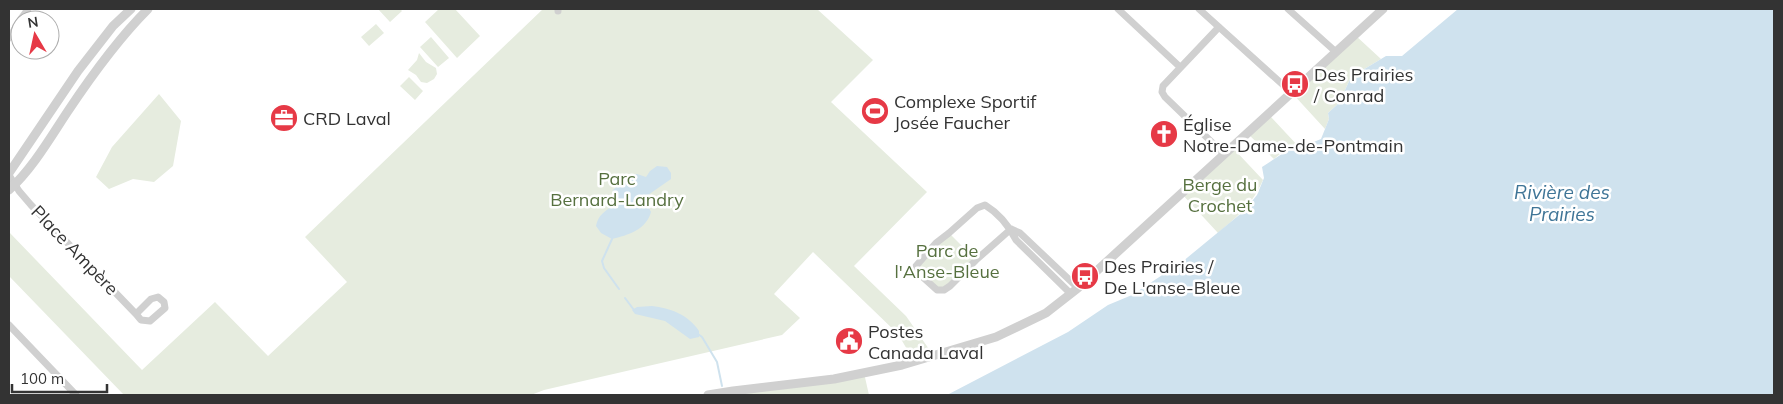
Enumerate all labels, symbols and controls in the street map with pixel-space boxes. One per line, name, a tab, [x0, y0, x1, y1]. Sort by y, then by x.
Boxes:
north arrow	[10, 10, 60, 60]
text: N	[26, 12, 40, 32]
place label: Des Prairies / Conrad	[1313, 63, 1414, 107]
bus stop icon: Des Prairies / Conrad	[1280, 69, 1310, 99]
place label: Complexe Sportif Josée Faucher	[894, 90, 1037, 134]
sports icon: Complexe Sportif Josée Faucher	[860, 96, 890, 126]
office icon: CRD Laval	[269, 103, 299, 133]
place label: CRD Laval	[303, 107, 391, 130]
place label: Église Notre-Dame-de-Pontmain	[1183, 113, 1403, 157]
church icon: Église Notre-Dame-de-Pontmain	[1149, 119, 1179, 149]
park label: Parc Bernard-Landry	[550, 167, 684, 211]
park label: Berge du Crochet	[1183, 173, 1257, 217]
water label: Rivière des Prairies	[1514, 180, 1610, 226]
street label: Place Ampère	[26, 200, 124, 300]
park label: Parc de l'Anse-Bleue	[894, 239, 1000, 283]
place label: Des Prairies / De L'anse-Bleue	[1104, 255, 1240, 299]
bus stop icon: Des Prairies / De L'anse-Bleue	[1070, 261, 1100, 291]
place label: Postes Canada Laval	[868, 320, 983, 364]
public building icon: Postes Canada Laval	[834, 326, 864, 356]
scale bar	[12, 362, 108, 394]
text: 100 m	[20, 369, 64, 388]

